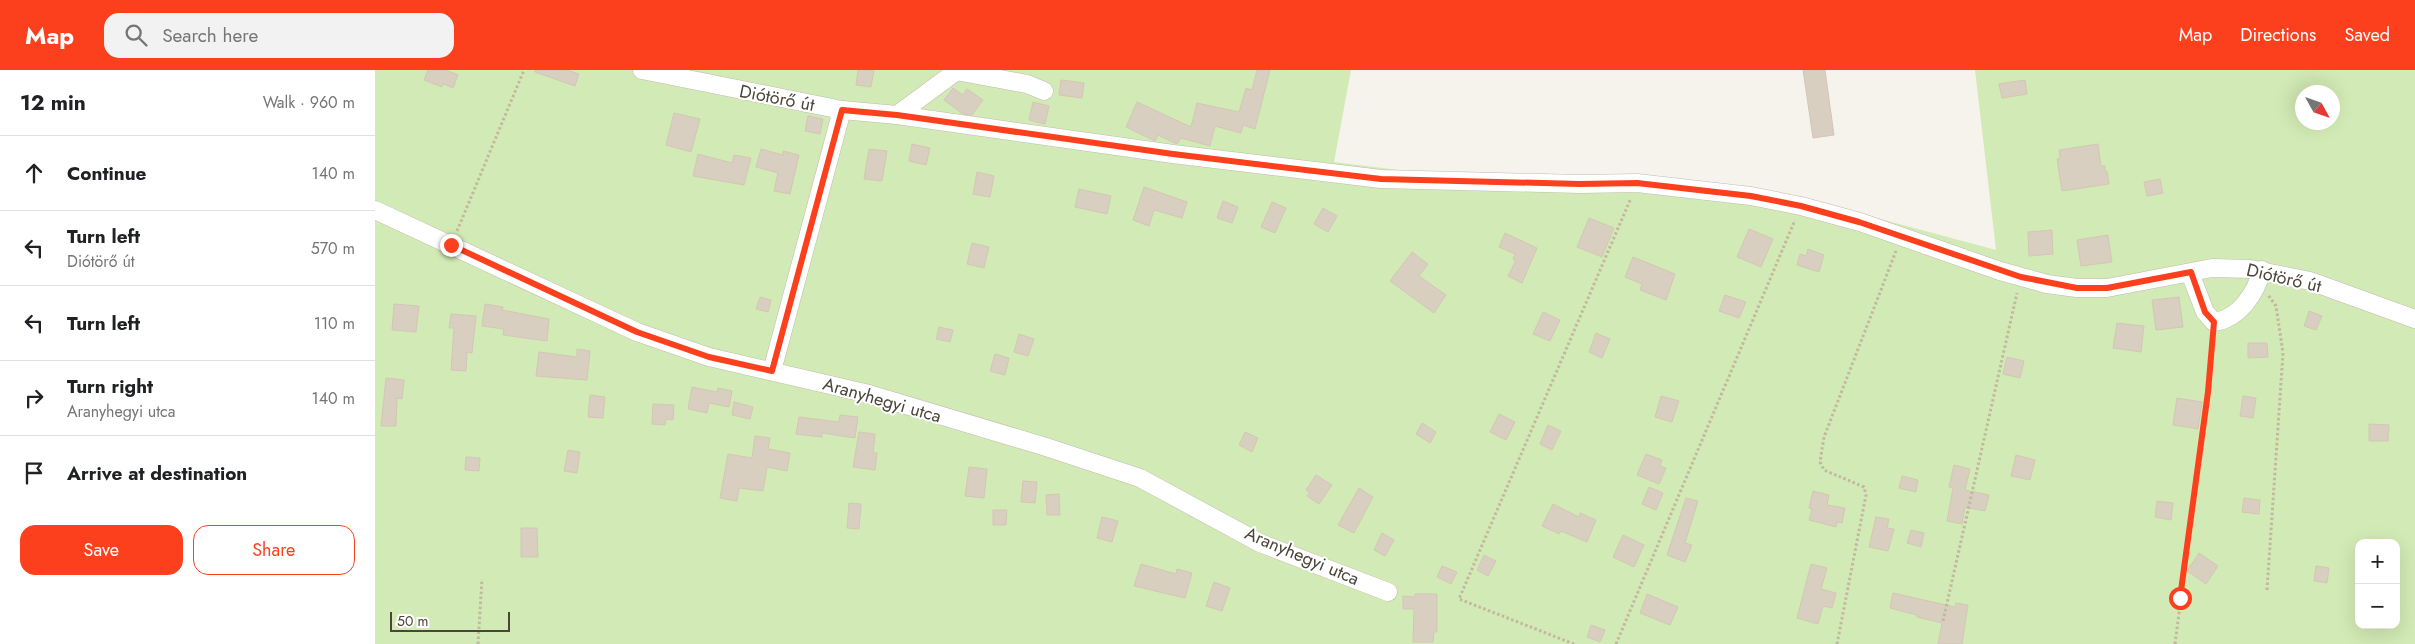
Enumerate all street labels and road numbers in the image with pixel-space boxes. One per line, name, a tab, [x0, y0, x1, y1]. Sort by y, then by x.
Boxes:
street label: Diótörő út	[737, 78, 817, 118]
street label: Diótörő út	[2244, 257, 2325, 299]
street label: Aranyhegyi utca	[820, 371, 944, 429]
street label: Aranyhegyi utca	[1241, 520, 1363, 592]

